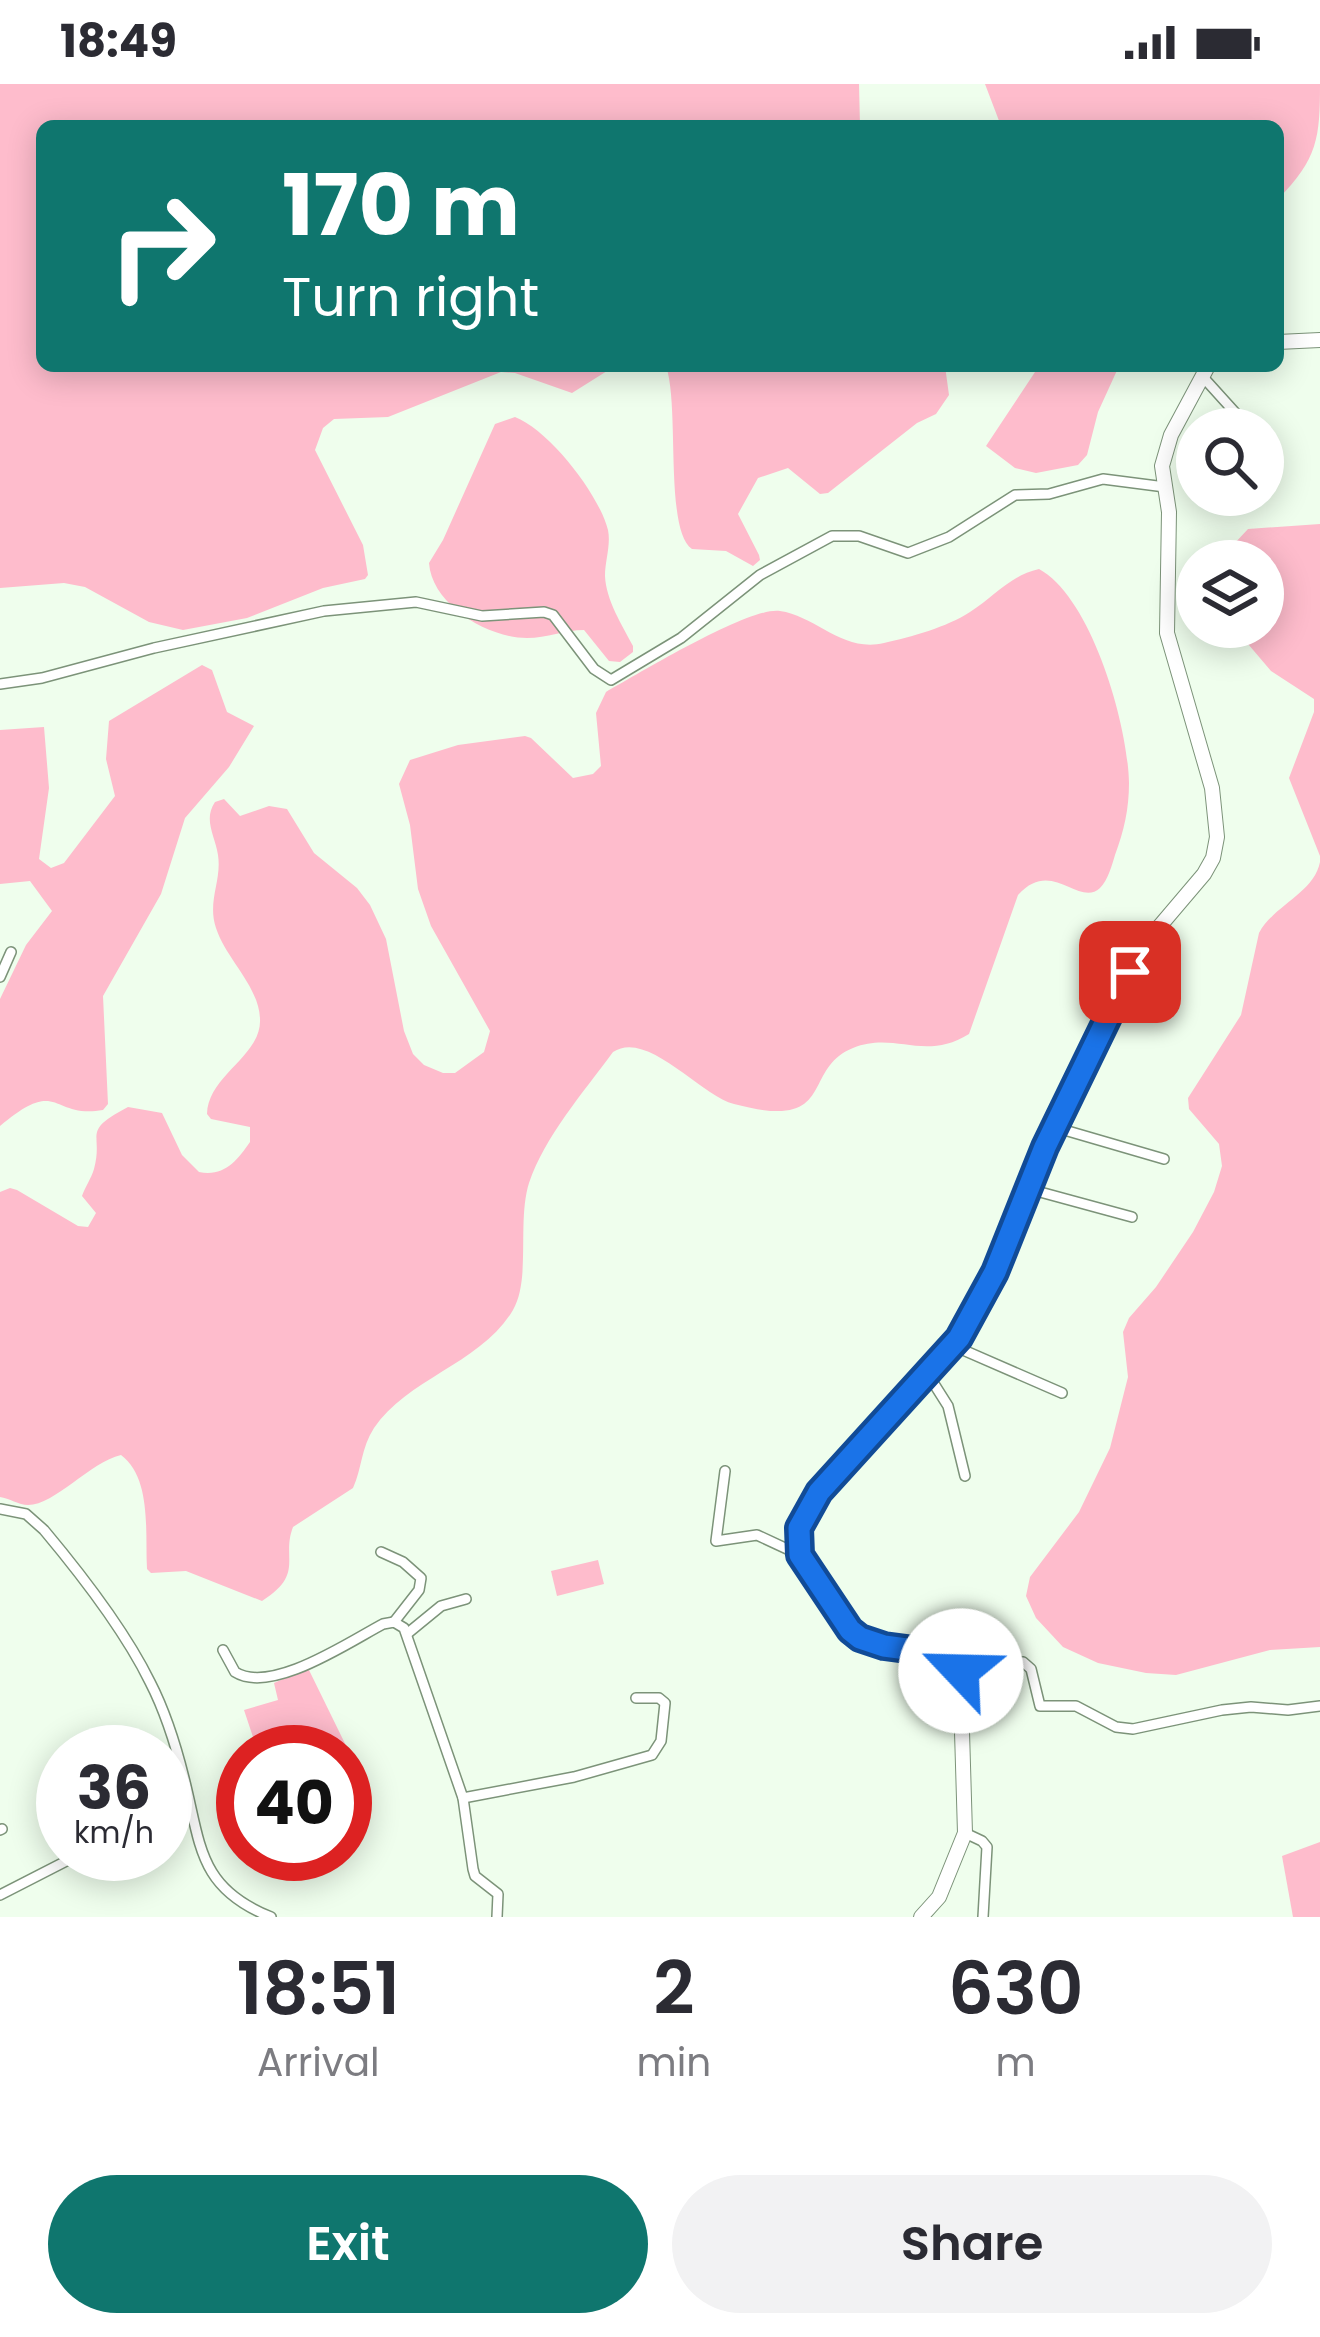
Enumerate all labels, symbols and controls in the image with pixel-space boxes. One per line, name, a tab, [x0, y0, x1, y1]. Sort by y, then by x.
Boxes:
text: 18:49	[60, 10, 177, 73]
text: 170 m	[282, 147, 520, 264]
icon: right	[84, 168, 240, 324]
text: Turn right	[282, 259, 539, 335]
map controls	[1176, 408, 1284, 648]
button: search	[1176, 408, 1284, 516]
button: layers	[1176, 540, 1284, 648]
pin	[1079, 921, 1181, 1023]
icon: arrive	[1097, 939, 1163, 1005]
position arrow	[898, 1608, 1024, 1734]
speed limit sign: 40	[216, 1725, 372, 1881]
text: 36	[77, 1746, 151, 1830]
text: km/h	[74, 1811, 154, 1854]
text: 18:51	[236, 1938, 400, 2039]
text: 2	[653, 1938, 695, 2039]
text: 630	[948, 1938, 1084, 2039]
text: Arrival	[257, 2035, 380, 2090]
text: min	[637, 2035, 711, 2090]
text: m	[996, 2035, 1036, 2090]
button: Exit	[48, 2175, 648, 2313]
button: Share	[672, 2175, 1272, 2313]

